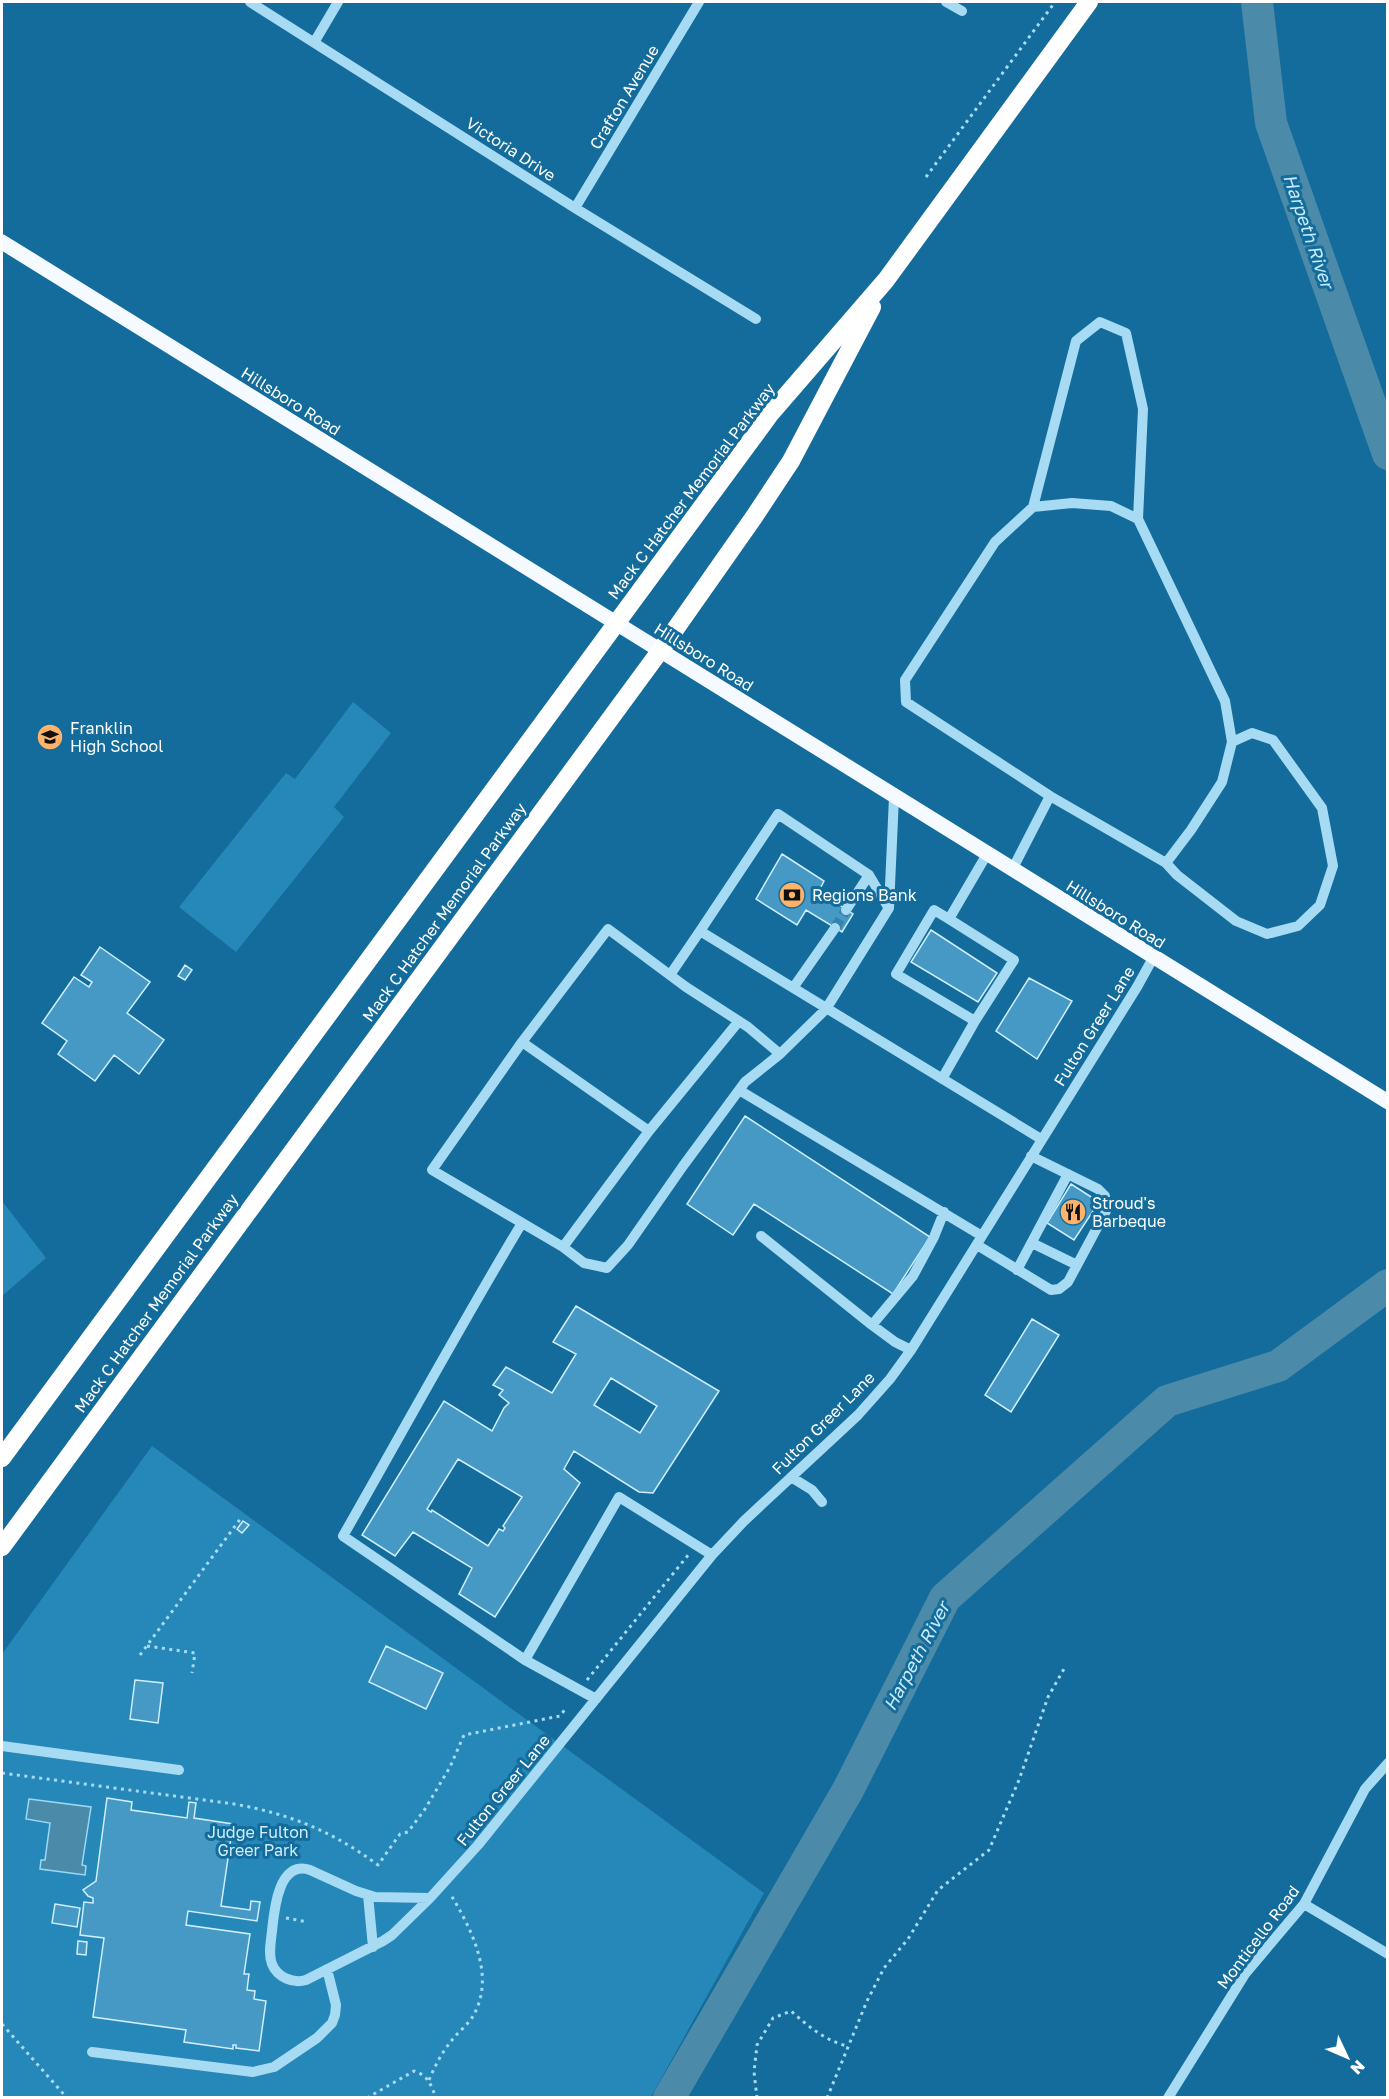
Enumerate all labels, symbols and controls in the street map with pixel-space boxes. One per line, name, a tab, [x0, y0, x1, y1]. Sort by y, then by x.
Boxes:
street label: Crafton Avenue	[585, 41, 663, 153]
street label: Victoria Drive	[462, 113, 560, 185]
water label: Harpeth River	[1279, 171, 1340, 294]
street label: Hillsboro Road	[238, 362, 344, 440]
street label: Mack C Hatcher Memorial Parkway	[603, 379, 779, 603]
street label: Hillsboro Road	[651, 618, 757, 696]
place label: Franklin High School	[70, 718, 163, 756]
school or university icon: Franklin High School	[35, 722, 65, 752]
street label: Mack C Hatcher Memorial Parkway	[358, 799, 530, 1025]
street label: Hillsboro Road	[1063, 875, 1169, 953]
bank icon: Regions Bank	[777, 880, 807, 910]
place label: Regions Bank	[812, 885, 917, 905]
street label: Fulton Greer Lane	[1049, 962, 1139, 1090]
street label: Mack C Hatcher Memorial Parkway	[70, 1190, 242, 1416]
place label: Stroud's Barbeque	[1092, 1193, 1166, 1231]
restaurant icon: Stroud's Barbeque	[1058, 1197, 1088, 1227]
street label: Fulton Greer Lane	[767, 1367, 879, 1479]
water label: Harpeth River	[878, 1596, 955, 1714]
street label: Fulton Greer Lane	[452, 1730, 554, 1850]
park label: Judge Fulton Greer Park	[207, 1822, 309, 1860]
street label: Monticello Road	[1213, 1881, 1303, 1993]
north arrow	[1317, 2027, 1377, 2087]
text: N	[1346, 2056, 1369, 2079]

